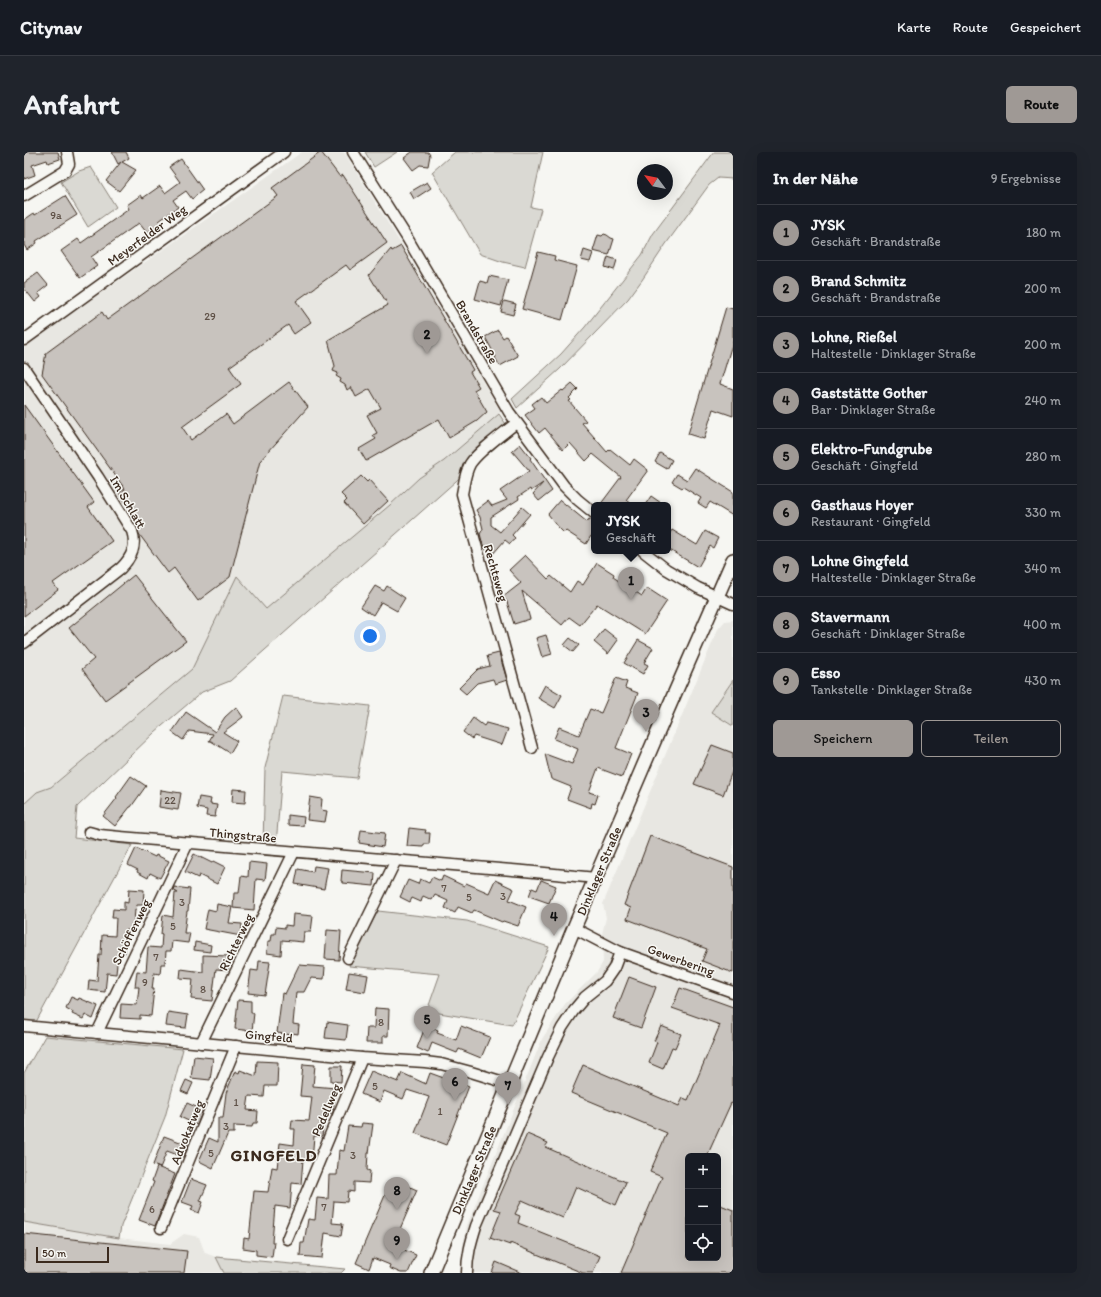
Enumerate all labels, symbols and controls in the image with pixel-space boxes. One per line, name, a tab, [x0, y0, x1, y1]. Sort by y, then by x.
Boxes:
text: Citynav	[20, 16, 82, 39]
text: Karte	[897, 19, 931, 36]
text: Route	[953, 19, 988, 36]
text: Gespeichert	[1010, 19, 1081, 36]
button: Route	[1006, 86, 1077, 123]
text: Anfahrt	[24, 87, 119, 121]
north arrow	[637, 164, 673, 200]
text: In der Nähe	[773, 168, 858, 188]
text: 9 Ergebnisse	[991, 171, 1061, 186]
street label: Meyerfelder Weg	[105, 201, 190, 269]
house number: 9a	[50, 209, 62, 222]
text: JYSK	[811, 216, 845, 234]
text: 1	[783, 225, 789, 240]
text: 180 m	[1026, 225, 1061, 240]
text: Geschäft · Brandstraße	[811, 234, 941, 249]
text: Brand Schmitz	[811, 272, 906, 290]
text: 2	[783, 281, 789, 296]
text: 200 m	[1024, 281, 1061, 296]
text: Geschäft · Brandstraße	[811, 290, 941, 305]
street label: Brandstraße	[453, 298, 501, 366]
house number: 29	[204, 310, 216, 323]
pin: 2	[414, 321, 440, 354]
text: Lohne, Rießel	[811, 328, 897, 346]
text: 3	[782, 337, 790, 352]
text: 200 m	[1024, 337, 1061, 352]
text: Haltestelle · Dinklager Straße	[811, 346, 976, 361]
text: Gaststätte Gother	[811, 384, 927, 402]
text: 4	[782, 393, 790, 408]
text: 240 m	[1024, 393, 1061, 408]
text: Bar · Dinklager Straße	[811, 402, 935, 417]
text: Elektro-Fundgrube	[811, 440, 932, 458]
text: 5	[783, 449, 789, 464]
text: 280 m	[1025, 449, 1061, 464]
text: Geschäft · Gingfeld	[811, 458, 918, 473]
street label: Im Schlatt	[107, 473, 149, 531]
text: Gasthaus Hoyer	[811, 496, 913, 514]
popup	[591, 502, 671, 554]
text: 6	[783, 505, 789, 520]
text: 330 m	[1025, 505, 1061, 520]
text: JYSK	[606, 512, 640, 530]
text: Restaurant · Gingfeld	[811, 514, 930, 529]
text: Geschäft	[606, 530, 656, 545]
street label: Rechtsweg	[481, 543, 511, 604]
text: Lohne Gingfeld	[811, 552, 909, 570]
text: 7	[783, 561, 789, 576]
text: 340 m	[1024, 561, 1061, 576]
pin: 1	[618, 567, 644, 600]
text: Haltestelle · Dinklager Straße	[811, 570, 976, 585]
text: Stavermann	[811, 608, 890, 626]
text: 8	[782, 617, 790, 632]
text: 400 m	[1023, 617, 1061, 632]
your location	[360, 626, 380, 646]
text: Geschäft · Dinklager Straße	[811, 626, 965, 641]
text: Esso	[811, 664, 840, 682]
text: 9	[783, 673, 789, 688]
text: 430 m	[1024, 673, 1061, 688]
text: Tankstelle · Dinklager Straße	[811, 682, 972, 697]
pin: 3	[633, 699, 659, 732]
button: Speichern	[773, 720, 913, 757]
button: Teilen	[921, 720, 1061, 757]
house number: 22	[164, 794, 176, 807]
street label: Dinklager Straße	[574, 824, 624, 918]
street label: Thingstraße	[209, 825, 277, 845]
house number: 7	[441, 882, 447, 895]
house number: 3	[500, 890, 506, 903]
house number: 5	[466, 891, 472, 904]
street label: Schöffenweg	[109, 896, 154, 967]
house number: 3	[179, 896, 185, 909]
pin: 4	[541, 903, 567, 936]
street label: Richterweg	[216, 911, 256, 973]
house number: 5	[170, 920, 176, 933]
street label: Gewerbering	[645, 941, 717, 979]
house number: 7	[153, 951, 159, 964]
house number: 9	[142, 976, 148, 989]
house number: 8	[200, 983, 206, 996]
pin: 5	[414, 1006, 440, 1039]
house number: 8	[378, 1016, 384, 1029]
street label: Gingfeld	[244, 1026, 294, 1046]
pin: 6	[442, 1068, 468, 1101]
pin: 7	[495, 1072, 521, 1105]
house number: 5	[372, 1080, 378, 1093]
street label: Pedellweg	[308, 1081, 344, 1139]
house number: 1	[233, 1096, 239, 1109]
street label: Advokatweg	[167, 1097, 207, 1166]
house number: 1	[437, 1105, 443, 1118]
house number: 3	[223, 1120, 229, 1133]
street label: Dinklager Straße	[449, 1123, 499, 1217]
district label: GINGFELD	[230, 1145, 318, 1165]
house number: 5	[208, 1147, 214, 1160]
house number: 3	[350, 1149, 356, 1162]
map controls	[685, 1153, 721, 1261]
button: +	[685, 1153, 721, 1189]
pin: 8	[384, 1177, 410, 1210]
button: −	[685, 1189, 721, 1225]
house number: 7	[321, 1201, 327, 1214]
house number: 6	[149, 1203, 155, 1216]
button: locate	[685, 1225, 721, 1261]
pin: 9	[384, 1227, 410, 1260]
scale bar	[36, 1245, 109, 1264]
text: 50 m	[42, 1247, 66, 1260]

